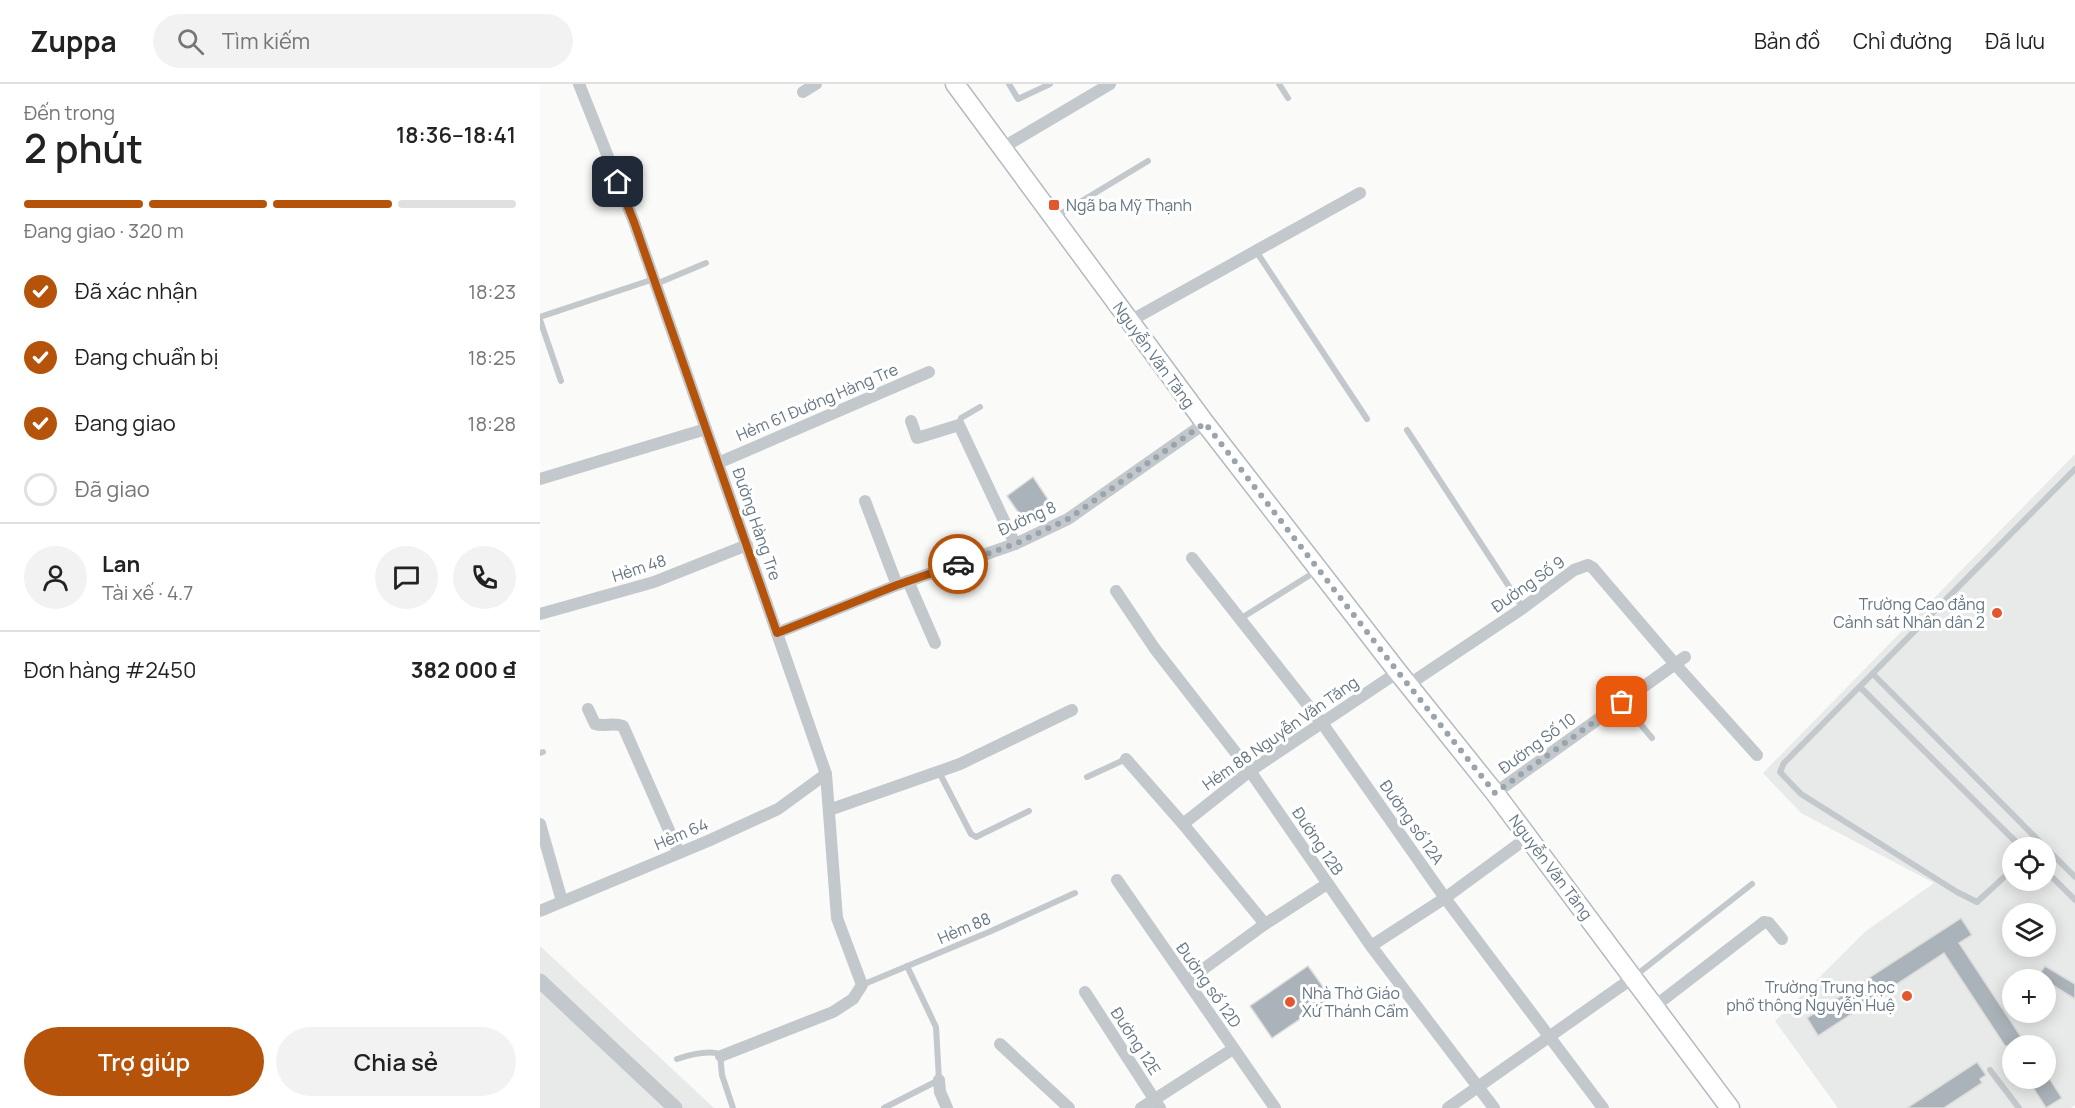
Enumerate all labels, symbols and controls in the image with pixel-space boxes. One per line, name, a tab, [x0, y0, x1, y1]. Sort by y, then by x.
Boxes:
search box	[153, 14, 573, 68]
text: Zuppa	[30, 22, 117, 60]
icon: search	[174, 25, 207, 58]
text: Tìm kiếm	[222, 26, 310, 56]
text: Bản đồ	[1754, 27, 1820, 55]
text: Chỉ đường	[1853, 27, 1952, 55]
text: Đã lưu	[1985, 27, 2045, 55]
text: Đến trong	[24, 99, 115, 126]
text: 18:36–18:41	[396, 120, 516, 150]
text: 2 phút	[24, 121, 143, 175]
pin	[592, 156, 643, 207]
icon: home	[601, 165, 634, 198]
place label: Ngã ba Mỹ Thạnh	[1066, 194, 1192, 216]
marker: Ngã ba Mỹ Thạnh	[1047, 198, 1061, 212]
text: Đang giao · 320 m	[24, 217, 184, 244]
icon: check	[24, 275, 57, 308]
text: Đã xác nhận	[75, 276, 198, 306]
text: 18:23	[468, 278, 516, 305]
street label: Nguyễn Văn Tăng	[1108, 297, 1200, 413]
icon: check	[24, 341, 57, 374]
text: Đang chuẩn bị	[75, 342, 219, 372]
text: 18:25	[468, 344, 516, 371]
street label: Hẻm 61 Đường Hàng Tre	[733, 358, 901, 446]
icon: check	[24, 407, 57, 440]
text: Đang giao	[75, 408, 176, 438]
text: 18:28	[468, 410, 516, 437]
street label: Đường Hàng Tre	[727, 465, 787, 583]
text: Đã giao	[75, 474, 150, 504]
street label: Đường 8	[994, 495, 1060, 541]
courier	[928, 534, 988, 594]
button: person	[24, 546, 87, 609]
button: chat	[375, 546, 438, 609]
button: phone	[453, 546, 516, 609]
icon: car	[942, 548, 975, 581]
text: Lan	[102, 549, 140, 579]
street label: Hẻm 48	[609, 549, 669, 587]
street label: Đường Số 9	[1487, 551, 1569, 617]
text: Tài xế · 4.7	[102, 579, 193, 606]
place label: Trường Cao đẳng Cảnh sát Nhân dân 2	[1833, 593, 1985, 633]
marker: Trường Cao đẳng Cảnh sát Nhân dân 2	[1990, 606, 2004, 620]
text: Đơn hàng #2450	[24, 655, 196, 685]
text: 382 000 ₫	[411, 655, 516, 685]
street label: Hẻm 88 Nguyễn Văn Tăng	[1198, 671, 1362, 795]
pin	[1596, 676, 1647, 727]
icon: bag	[1605, 685, 1638, 718]
street label: Đường Số 10	[1494, 707, 1580, 779]
street label: Đường số 12A	[1375, 775, 1449, 869]
street label: Đường 12B	[1287, 803, 1349, 879]
street label: Nguyễn Văn Tăng	[1504, 810, 1598, 924]
street label: Hẻm 64	[651, 813, 711, 855]
map controls	[2002, 837, 2056, 1089]
button: locate	[2002, 837, 2056, 891]
button: layers	[2002, 903, 2056, 957]
street label: Hẻm 88	[934, 907, 994, 949]
street label: Đường số 12D	[1172, 938, 1247, 1032]
button: +	[2002, 969, 2056, 1023]
place label: Trường Trung học phổ thông Nguyễn Huệ	[1726, 976, 1895, 1016]
place label: Nhà Thờ Giáo Xứ Thánh Cẩm	[1302, 982, 1408, 1022]
marker: Trường Trung học phổ thông Nguyễn Huệ	[1900, 989, 1914, 1003]
marker: Nhà Thờ Giáo Xứ Thánh Cẩm	[1283, 995, 1297, 1009]
street label: Đường 12E	[1106, 1003, 1166, 1079]
button: Trợ giúp	[24, 1027, 264, 1096]
button: Chia sẻ	[276, 1027, 516, 1096]
button: −	[2002, 1035, 2056, 1089]

